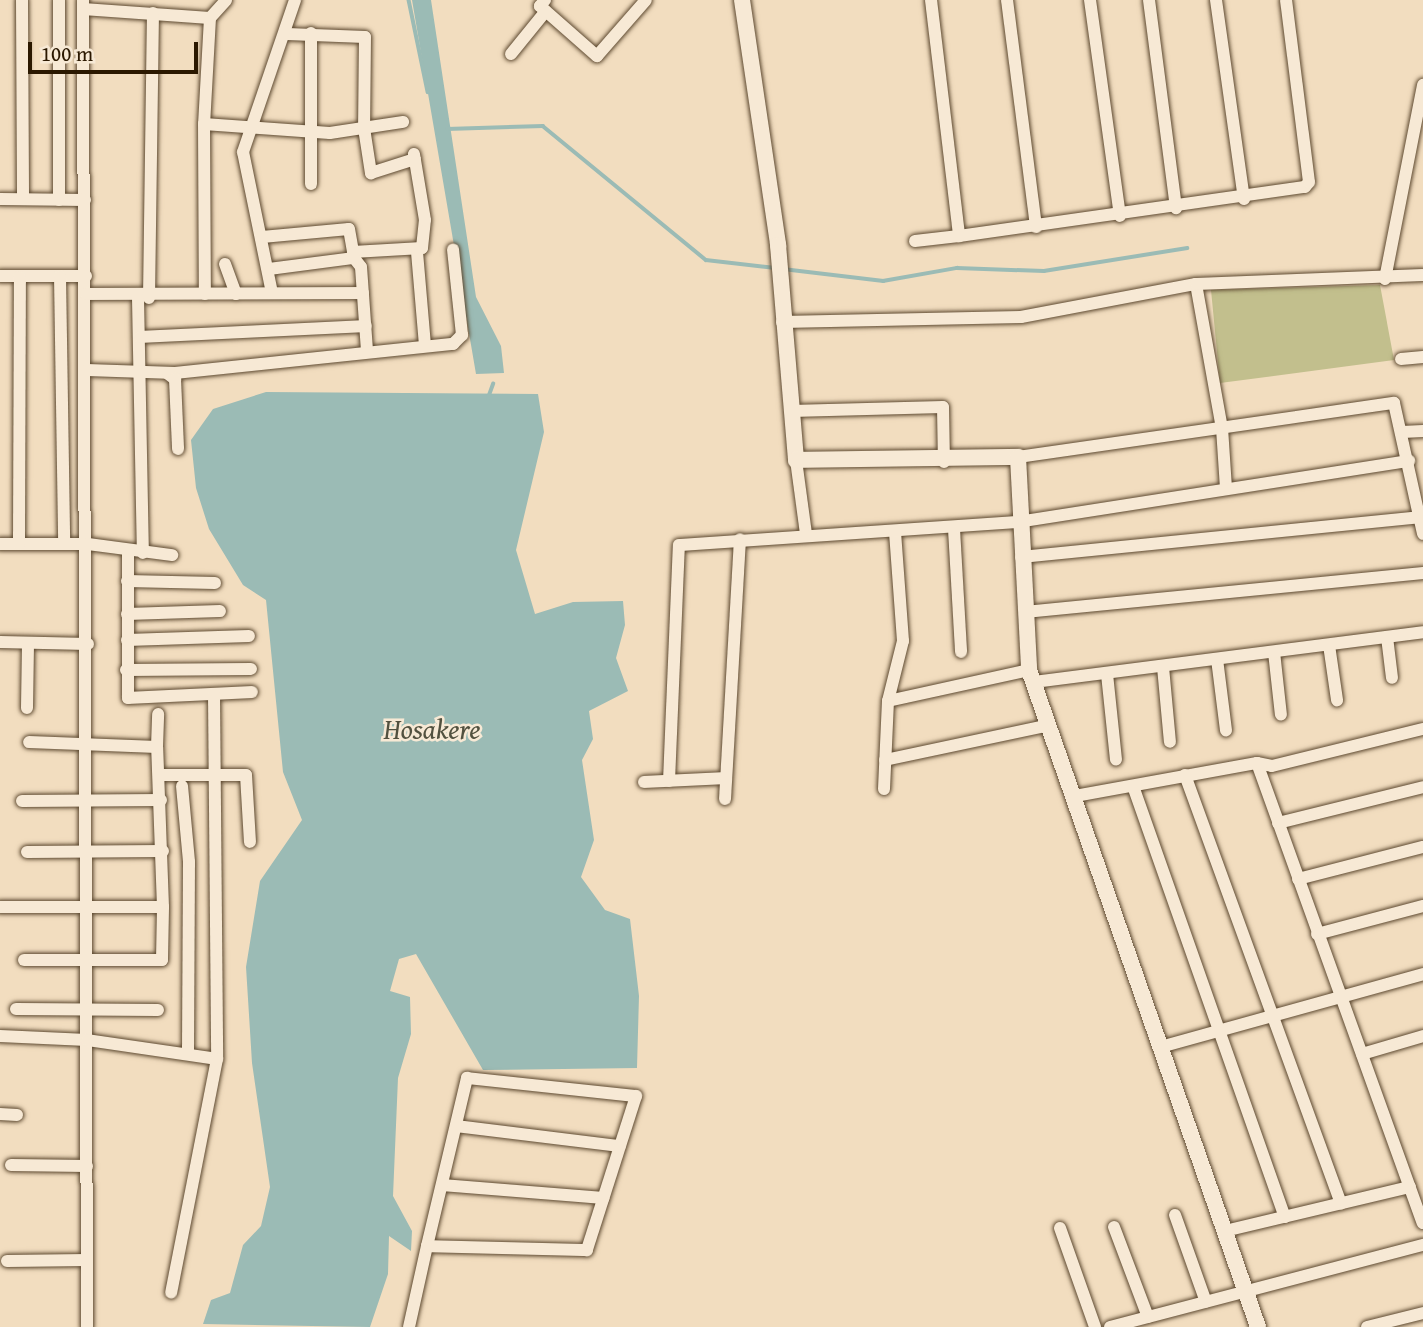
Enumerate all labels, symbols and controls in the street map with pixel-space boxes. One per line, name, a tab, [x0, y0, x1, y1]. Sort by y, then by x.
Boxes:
scale bar	[32, 28, 201, 72]
text: 100 m	[41, 38, 93, 69]
water label: Hosakere	[383, 712, 481, 746]

